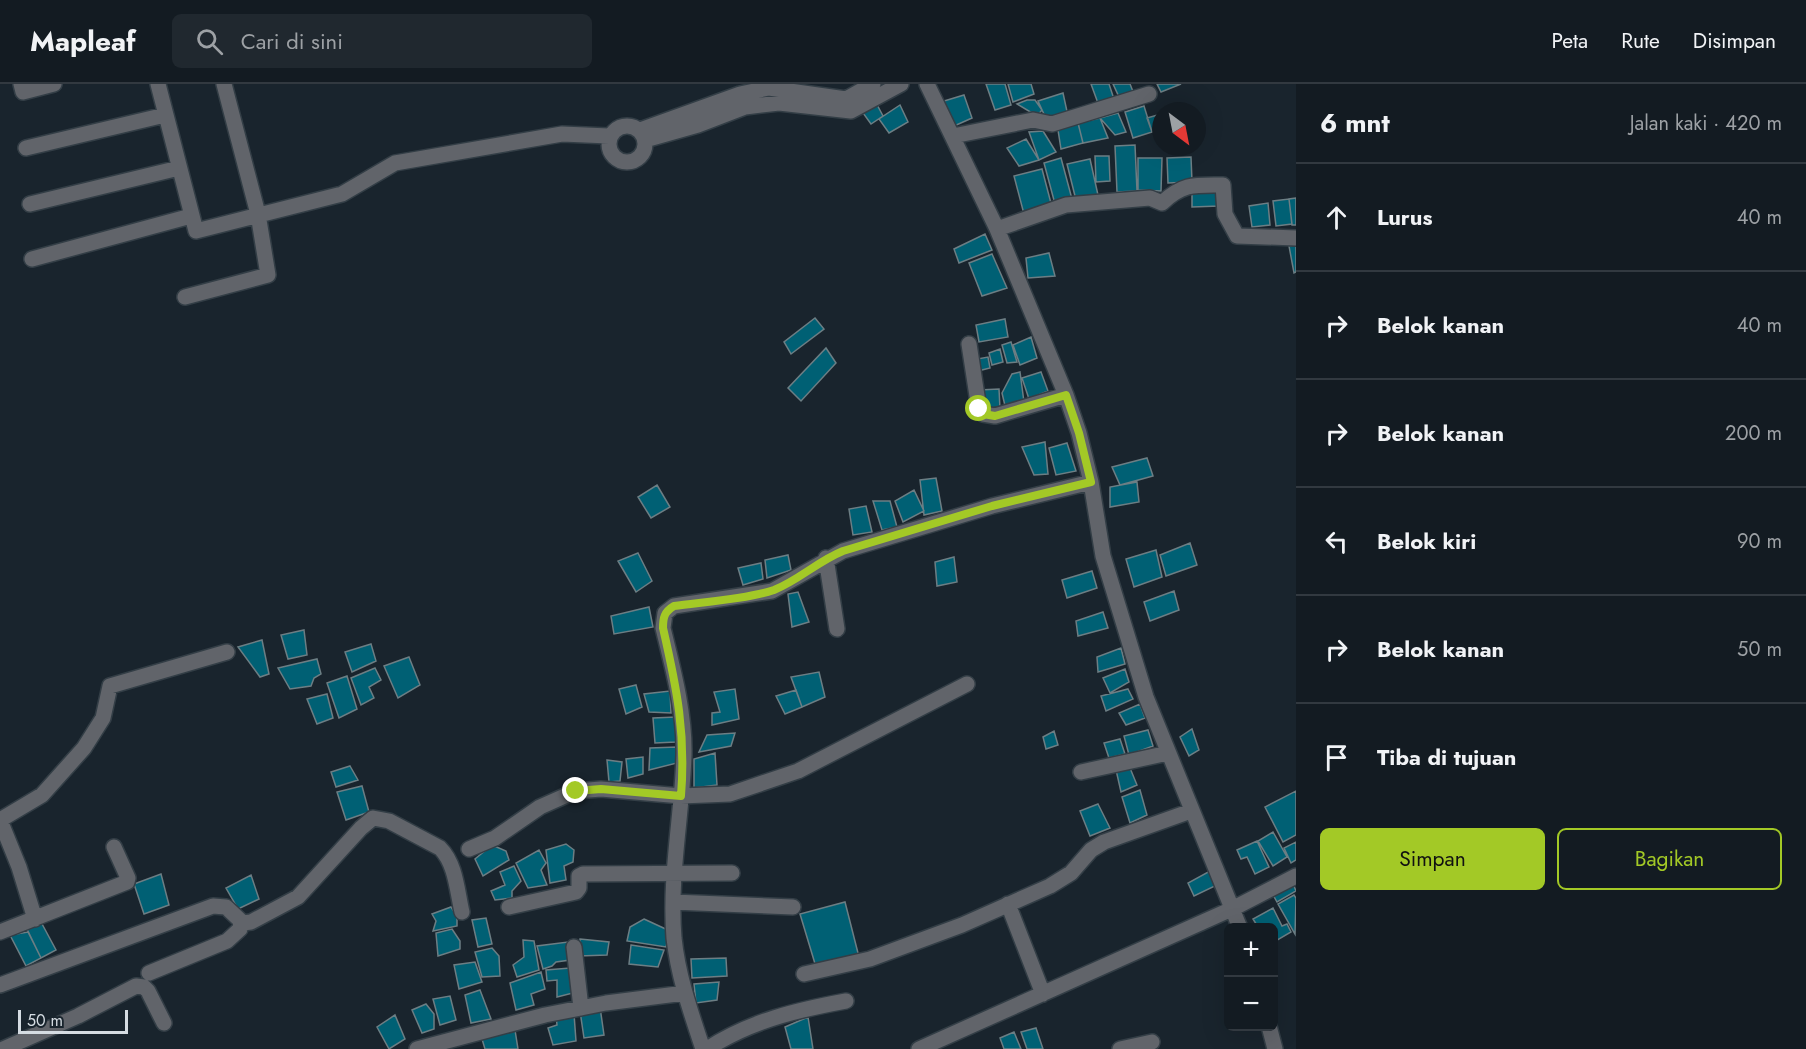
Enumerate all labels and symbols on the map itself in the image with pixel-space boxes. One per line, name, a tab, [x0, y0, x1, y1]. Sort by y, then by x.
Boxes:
north arrow	[1152, 102, 1206, 156]
route start	[965, 395, 991, 421]
route end	[562, 777, 588, 803]
scale bar	[18, 1007, 128, 1034]

